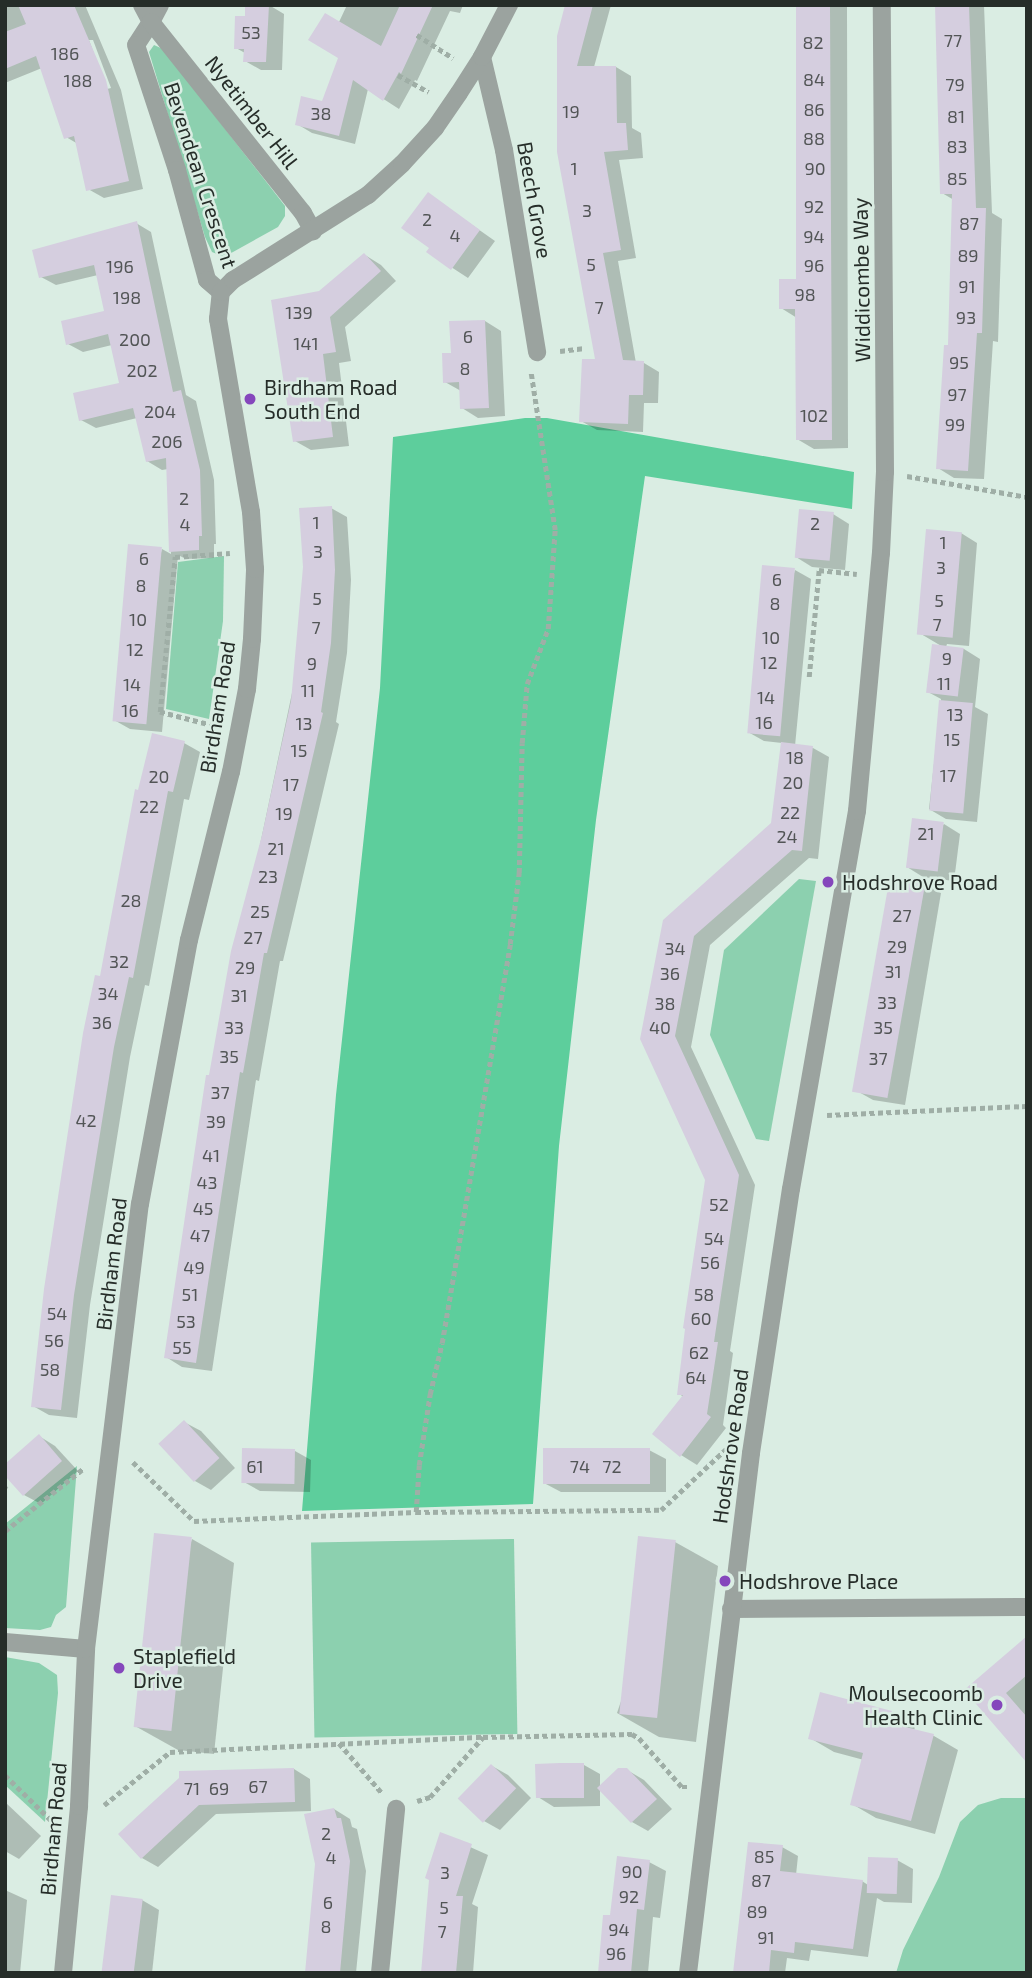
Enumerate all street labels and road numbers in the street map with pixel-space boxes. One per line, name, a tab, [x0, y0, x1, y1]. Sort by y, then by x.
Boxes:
street label: Nyetimber Hill	[200, 50, 304, 174]
street label: Bevendean Crescent	[159, 79, 243, 271]
street label: Beech Grove	[512, 140, 558, 260]
street label: Widdicombe Way	[847, 197, 875, 363]
street label: Birdham Road	[194, 639, 240, 775]
street label: Birdham Road	[90, 1196, 132, 1332]
street label: Hodshrove Road	[707, 1367, 753, 1525]
street label: Birdham Road	[35, 1761, 71, 1897]

